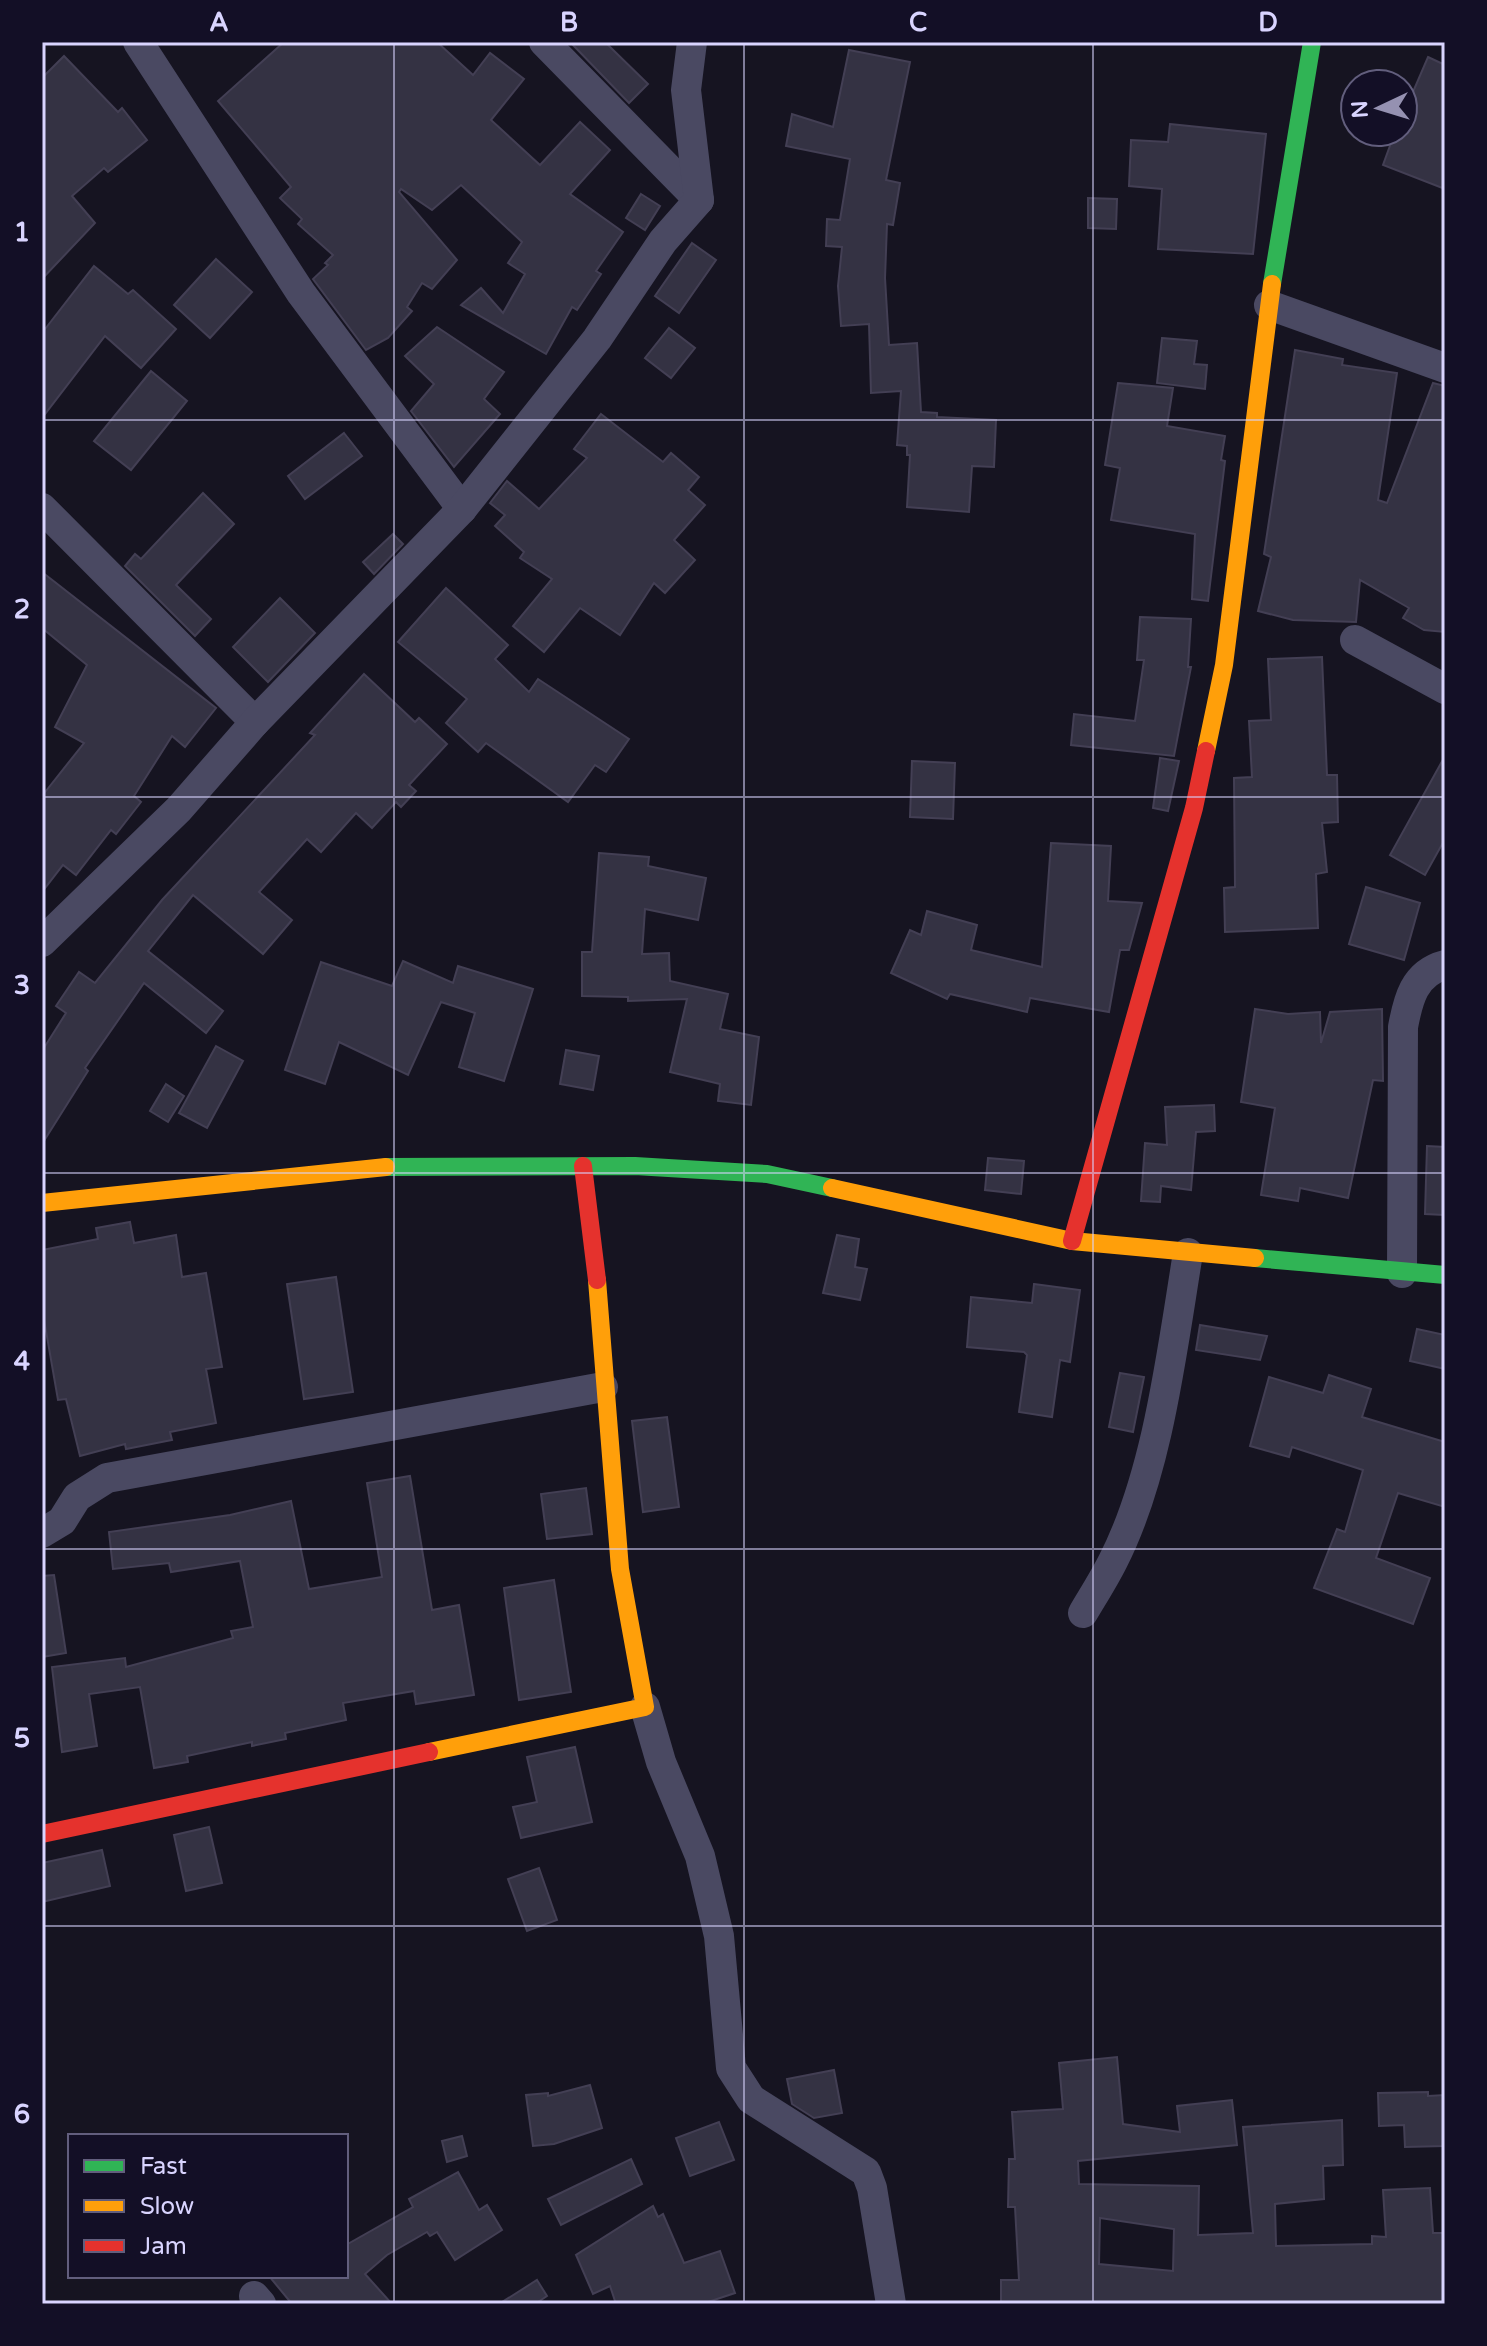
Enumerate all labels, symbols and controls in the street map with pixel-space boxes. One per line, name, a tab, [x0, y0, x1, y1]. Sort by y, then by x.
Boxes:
text: A	[209, 7, 229, 38]
text: B	[560, 7, 578, 38]
text: C	[909, 7, 927, 38]
text: D	[1258, 7, 1278, 38]
north arrow	[1339, 68, 1419, 148]
text: N	[1346, 100, 1374, 119]
text: 1	[14, 217, 30, 248]
text: 2	[14, 594, 30, 625]
text: 3	[14, 970, 30, 1001]
text: 4	[14, 1346, 30, 1377]
text: 5	[14, 1723, 30, 1754]
text: 6	[14, 2099, 30, 2130]
legend	[68, 2134, 348, 2278]
text: Fast	[140, 2152, 187, 2181]
text: Slow	[140, 2192, 194, 2221]
text: Jam	[140, 2232, 187, 2261]

